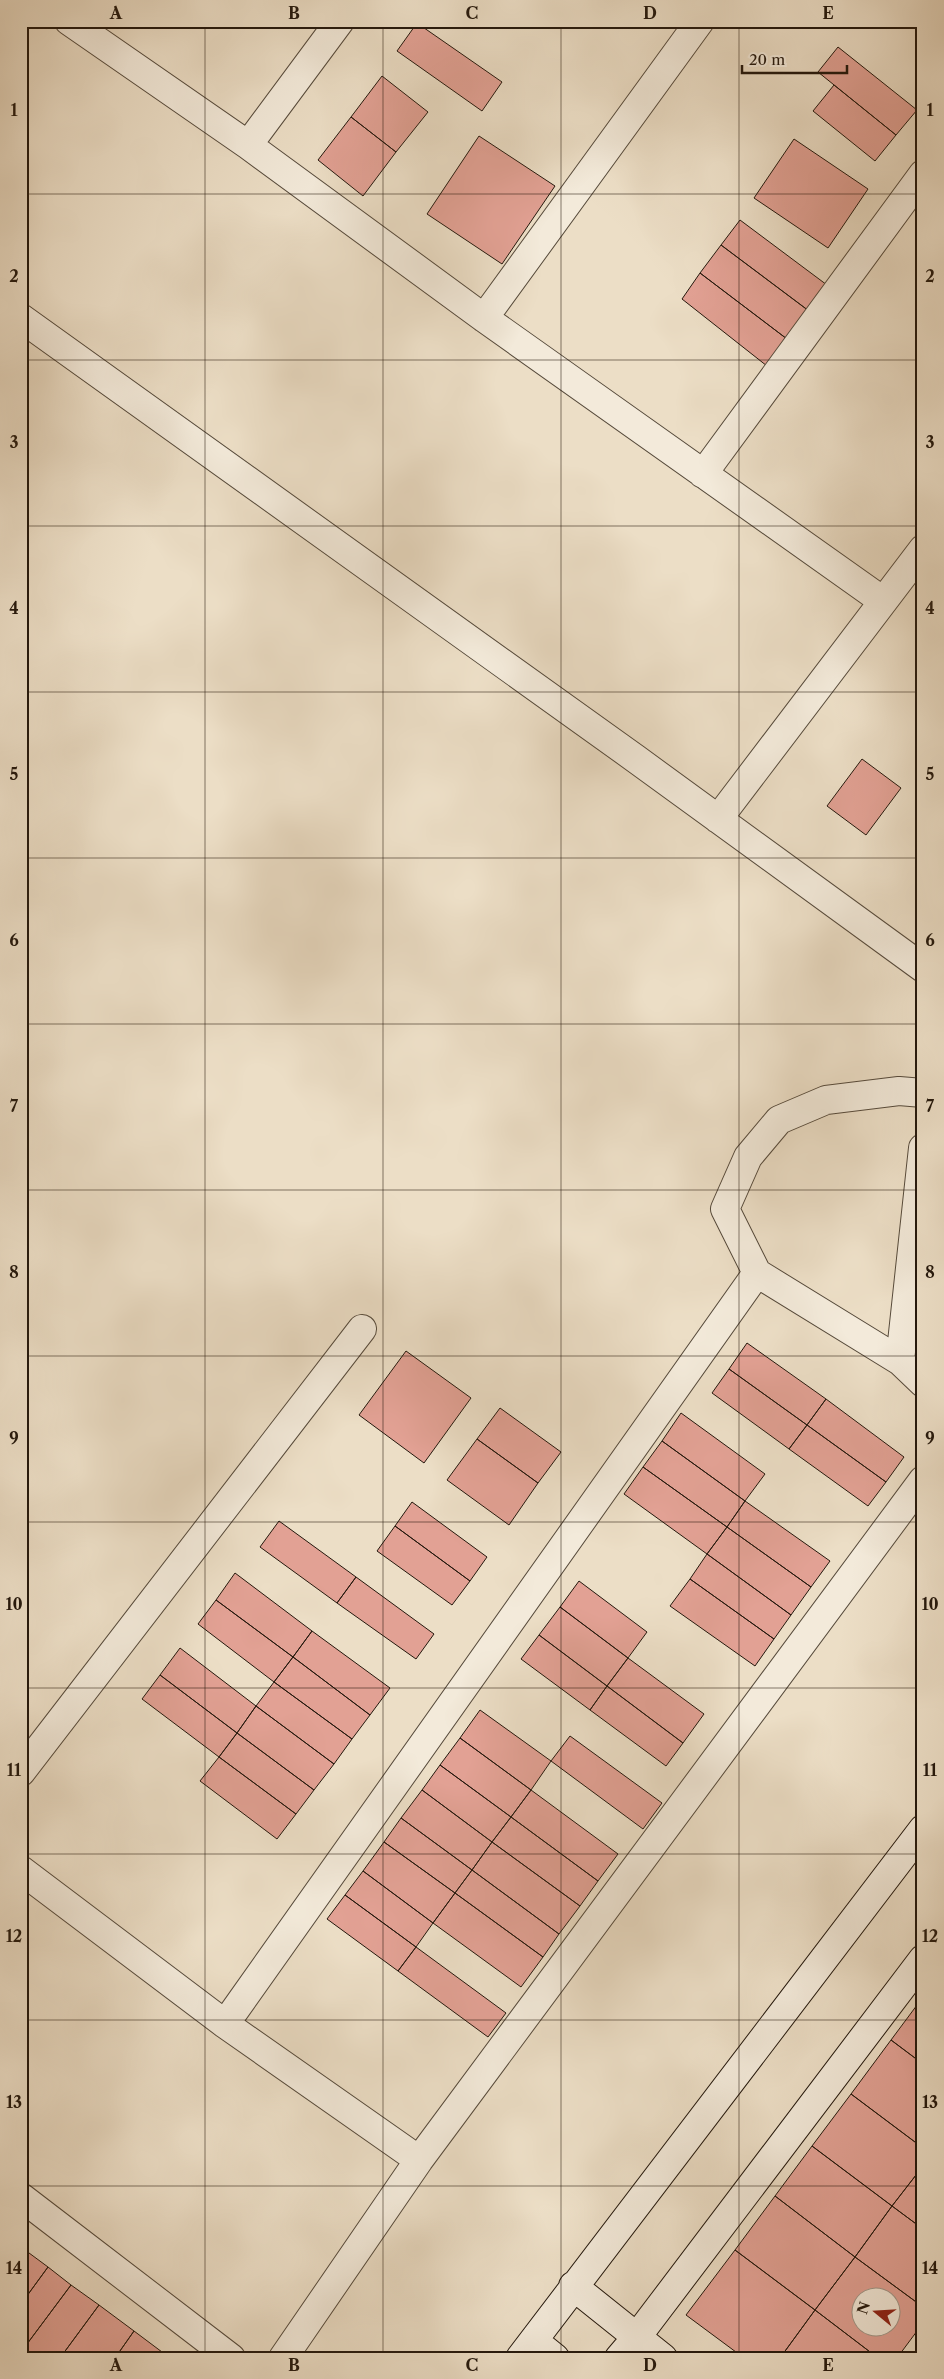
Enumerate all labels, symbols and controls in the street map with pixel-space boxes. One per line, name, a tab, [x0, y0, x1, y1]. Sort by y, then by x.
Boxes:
text: A	[109, 3, 123, 23]
text: B	[288, 3, 300, 23]
text: C	[466, 3, 478, 23]
text: D	[643, 3, 657, 23]
text: E	[822, 3, 834, 23]
scale bar	[742, 42, 846, 74]
text: 20 m	[749, 50, 785, 69]
text: 1	[10, 100, 18, 120]
text: 1	[926, 100, 934, 120]
text: 2	[9, 266, 19, 286]
text: 2	[925, 266, 935, 286]
text: 3	[9, 432, 19, 452]
text: 3	[925, 432, 935, 452]
text: 4	[9, 598, 19, 618]
text: 4	[925, 598, 935, 618]
text: 5	[10, 764, 19, 784]
text: 5	[926, 764, 935, 784]
text: 6	[9, 930, 19, 950]
text: 6	[925, 930, 935, 950]
text: 7	[10, 1096, 19, 1116]
text: 7	[926, 1096, 935, 1116]
text: 8	[9, 1262, 19, 1282]
text: 8	[925, 1262, 935, 1282]
text: 9	[9, 1428, 19, 1448]
text: 9	[925, 1428, 935, 1448]
text: 10	[5, 1594, 23, 1614]
text: 10	[921, 1594, 939, 1614]
text: 11	[7, 1760, 22, 1780]
text: 11	[923, 1760, 938, 1780]
text: 12	[6, 1926, 22, 1946]
text: 12	[922, 1926, 938, 1946]
text: 13	[6, 2092, 22, 2112]
text: 13	[922, 2092, 938, 2112]
text: 14	[6, 2258, 22, 2278]
text: 14	[922, 2258, 938, 2278]
north arrow	[852, 2286, 902, 2336]
text: N	[853, 2299, 874, 2317]
text: A	[109, 2355, 123, 2375]
text: B	[288, 2355, 300, 2375]
text: C	[466, 2355, 478, 2375]
text: D	[643, 2355, 657, 2375]
text: E	[822, 2355, 834, 2375]

